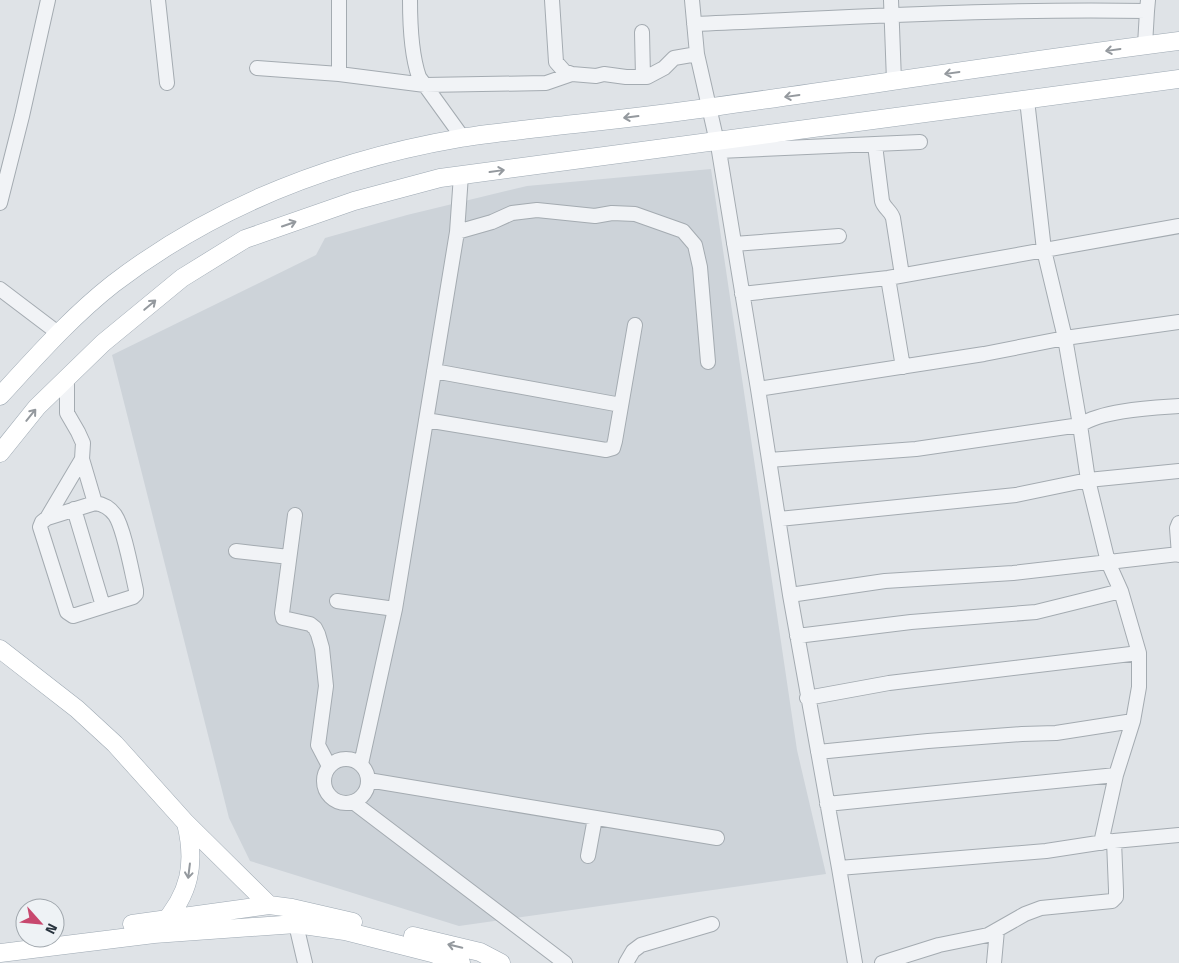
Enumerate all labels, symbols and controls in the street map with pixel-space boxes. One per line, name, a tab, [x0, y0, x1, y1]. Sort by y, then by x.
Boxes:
one-way arrow	[1106, 45, 1122, 55]
one-way arrow	[945, 68, 961, 78]
one-way arrow	[784, 91, 800, 101]
one-way arrow	[623, 112, 639, 122]
one-way arrow	[488, 165, 504, 175]
one-way arrow	[281, 218, 297, 228]
one-way arrow	[143, 299, 156, 310]
one-way arrow	[25, 409, 36, 422]
one-way arrow	[184, 862, 194, 878]
north arrow	[15, 898, 65, 948]
text: N	[40, 920, 64, 938]
one-way arrow	[448, 941, 464, 950]

